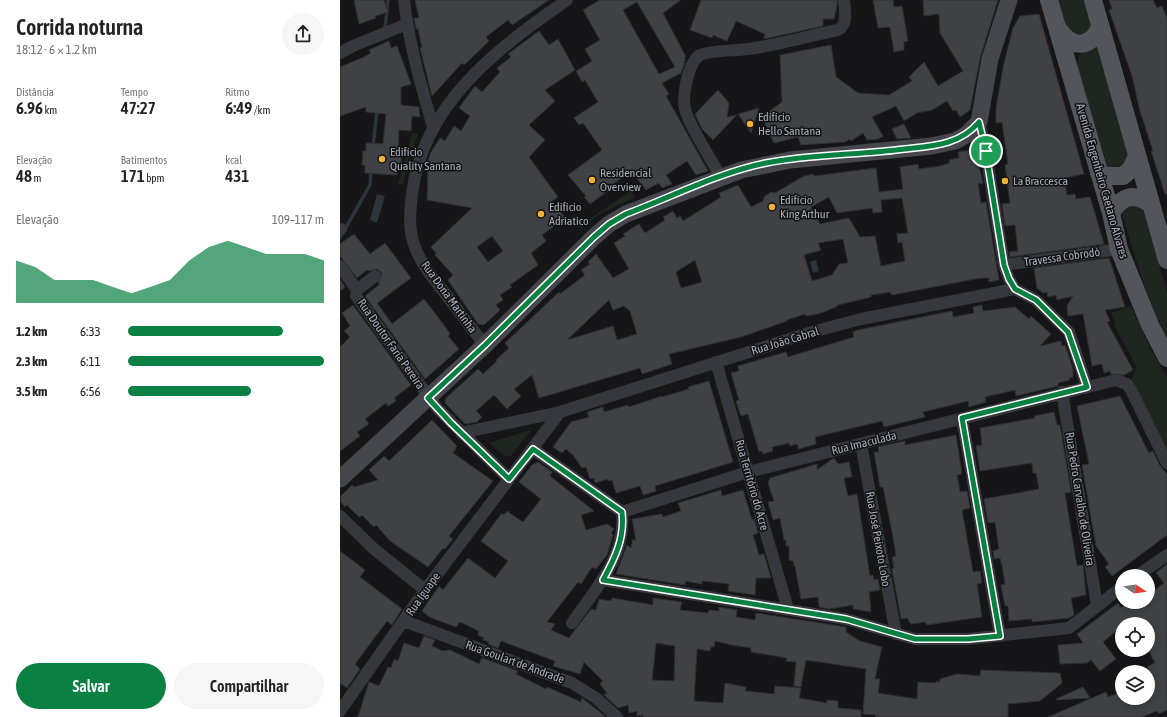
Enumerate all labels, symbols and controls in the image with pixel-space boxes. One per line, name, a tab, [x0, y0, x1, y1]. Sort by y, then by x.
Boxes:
button: share	[282, 13, 324, 55]
text: Corrida noturna	[16, 14, 143, 40]
text: 18:12 · 6 × 1.2 km	[16, 42, 97, 57]
text: Distância	[16, 86, 54, 98]
text: Tempo	[121, 86, 148, 98]
text: Ritmo	[225, 86, 250, 98]
text: 6.96	[16, 98, 43, 118]
text: 47:27	[121, 98, 156, 118]
text: 6:49	[225, 98, 252, 118]
street label: Avenida Engenheiro Caetano Alvares	[1073, 102, 1131, 260]
text: km	[43, 104, 57, 116]
text: /km	[252, 104, 270, 116]
place label: Edifício Hello Santana	[758, 110, 821, 138]
marker: Edifício Hello Santana	[745, 119, 755, 129]
pin	[969, 134, 1003, 168]
icon: arrive	[975, 140, 997, 162]
place label: Edifício Quality Santana	[390, 145, 461, 173]
text: Elevação	[16, 154, 52, 166]
text: Batimentos	[121, 154, 167, 166]
text: kcal	[225, 154, 242, 166]
marker: Edifício Quality Santana	[377, 154, 387, 164]
text: 48	[16, 166, 32, 186]
text: 171	[121, 166, 145, 186]
text: 431	[225, 166, 249, 186]
place label: Residencial Overview	[600, 166, 652, 194]
text: m	[32, 172, 41, 184]
text: bpm	[145, 172, 165, 184]
place label: La Braccesca	[1013, 174, 1068, 188]
marker: Residencial Overview	[587, 175, 597, 185]
marker: La Braccesca	[1000, 176, 1010, 186]
place label: Edifício King Arthur	[780, 193, 830, 221]
place label: Edifício Adriatico	[549, 200, 589, 228]
marker: Edifício King Arthur	[767, 202, 777, 212]
marker: Edifício Adriatico	[536, 209, 546, 219]
text: Elevação	[16, 212, 59, 227]
text: 109–117 m	[272, 212, 324, 227]
street label: Travessa Cobrodó	[1023, 245, 1101, 269]
street label: Rua Dona Martinha	[418, 259, 480, 335]
street label: Rua Doutor Faria Pereira	[355, 296, 427, 392]
text: 1.2 km	[16, 324, 47, 339]
text: 6:33	[80, 324, 101, 339]
street label: Rua João Cabral	[749, 324, 821, 358]
text: 2.3 km	[16, 354, 47, 369]
text: 6:11	[80, 354, 101, 369]
text: 3.5 km	[16, 384, 47, 399]
text: 6:56	[80, 384, 101, 399]
street label: Rua Imaculada	[830, 428, 898, 458]
street label: Rua Pedro Carvalho de Oliveira	[1062, 431, 1098, 567]
street label: Rua Território do Acre	[732, 438, 772, 532]
street label: Rua José Peixoto Lobo	[863, 490, 893, 588]
north arrow	[1115, 569, 1155, 609]
map controls	[1115, 569, 1155, 705]
street label: Rua Iguape	[403, 570, 443, 618]
button: locate	[1115, 617, 1155, 657]
street label: Rua Goulart de Andrade	[464, 638, 566, 686]
button: Salvar	[16, 663, 166, 709]
button: Compartilhar	[174, 663, 324, 709]
button: layers	[1115, 665, 1155, 705]

